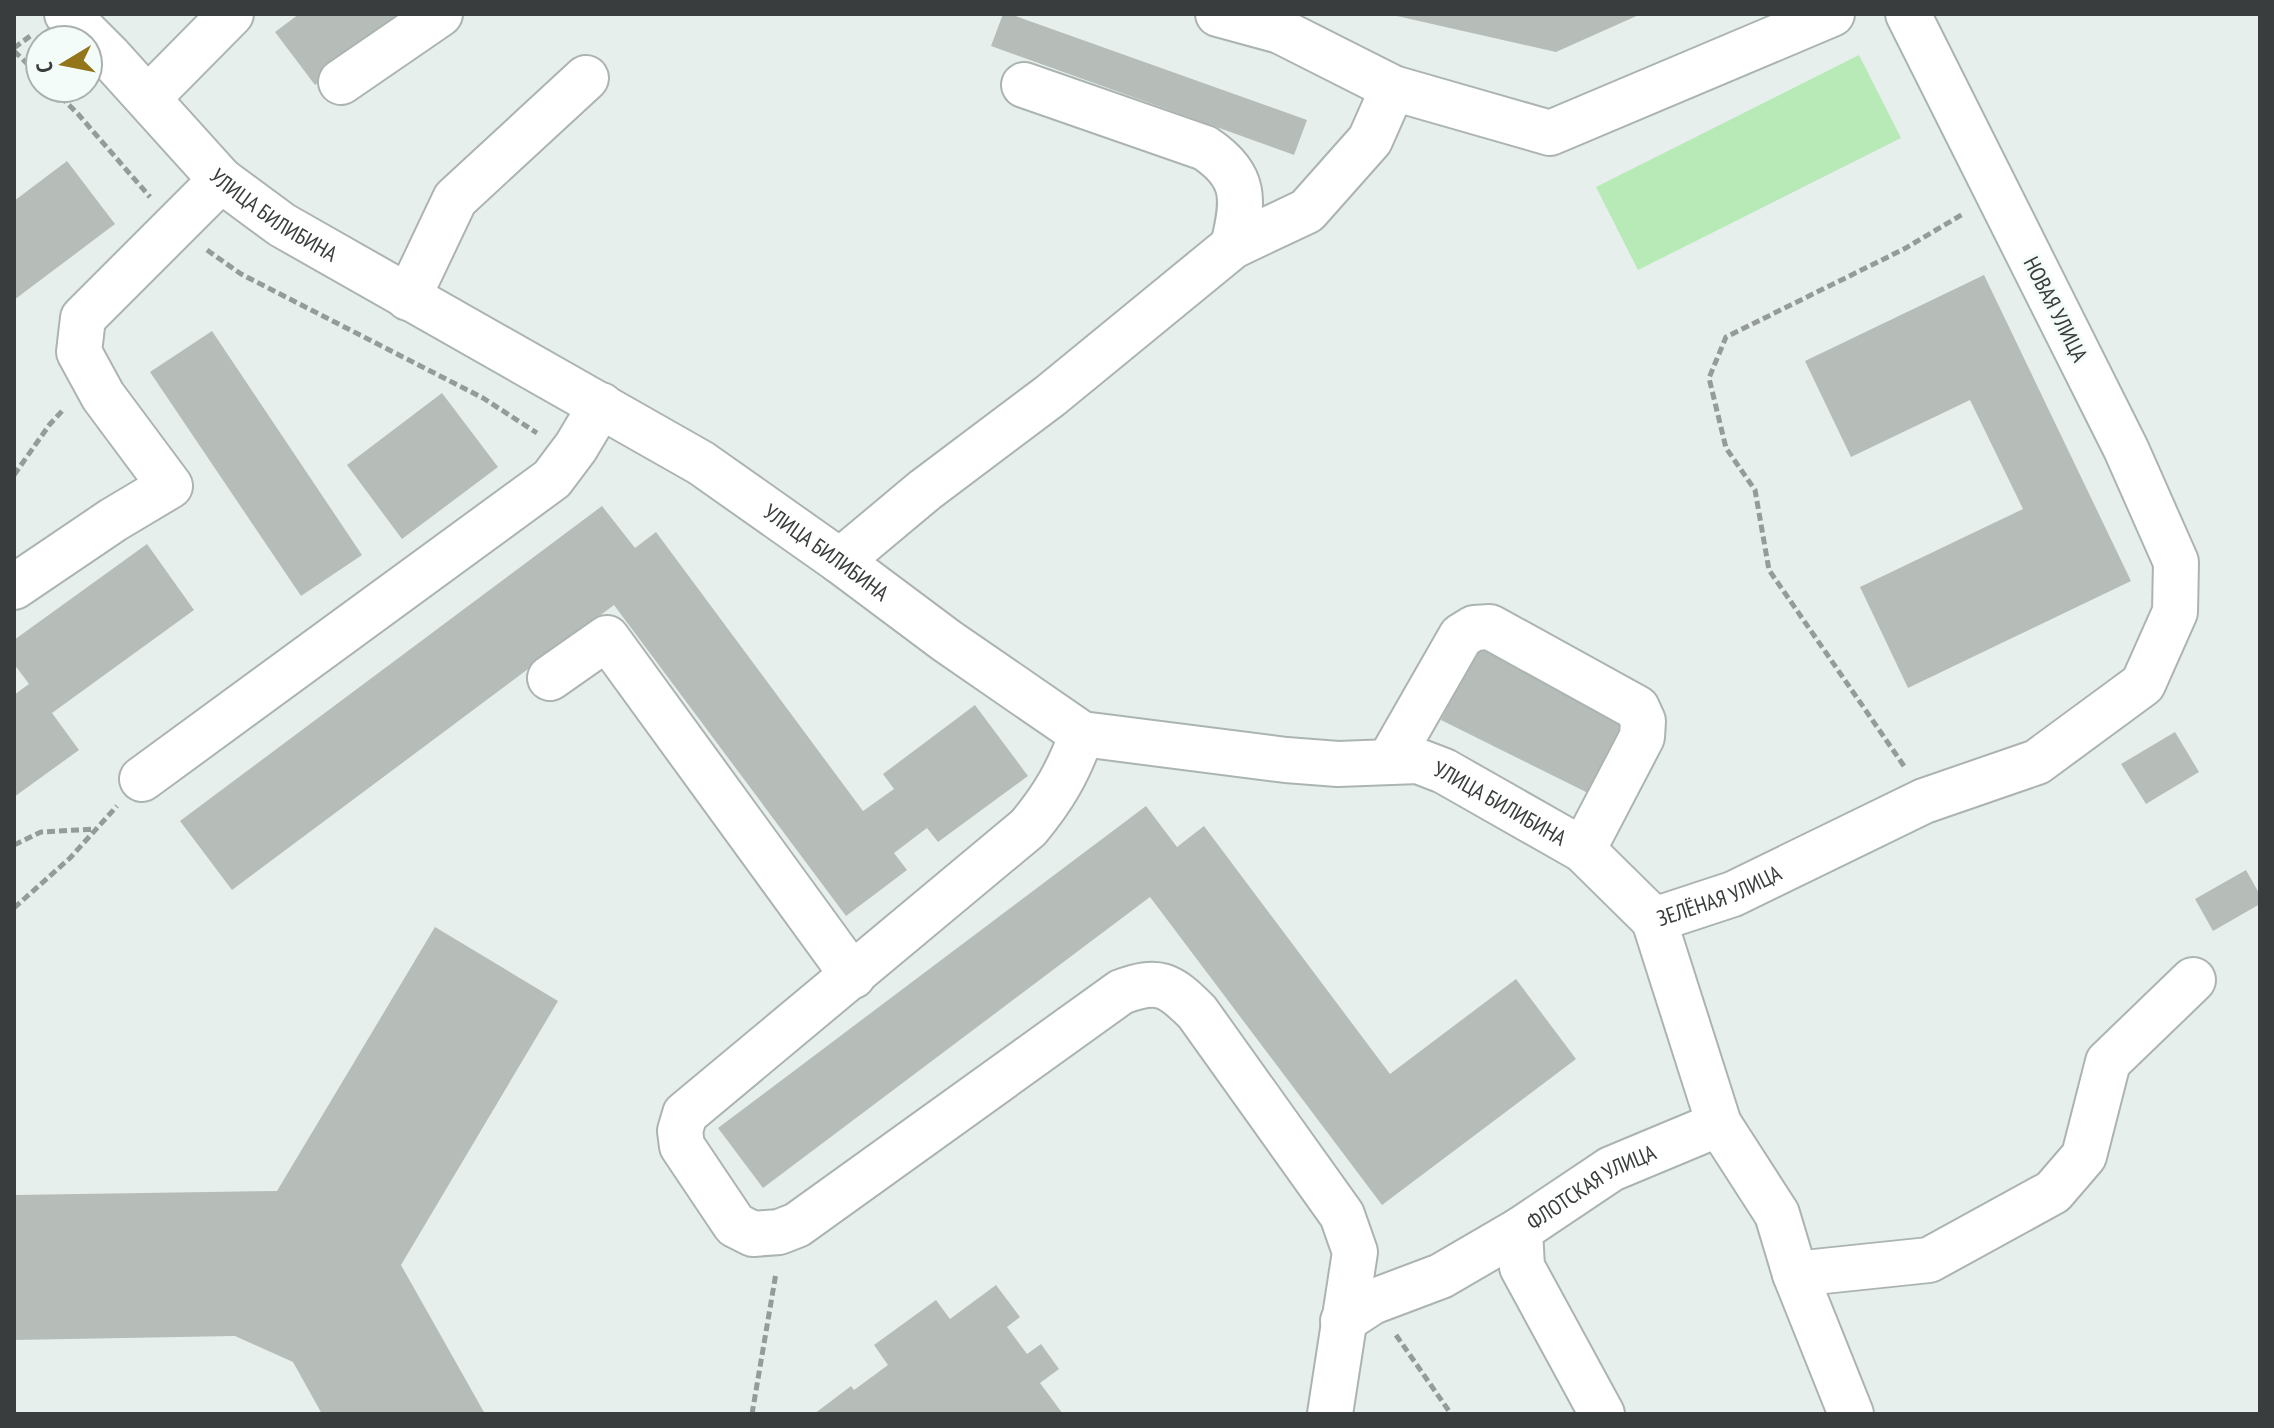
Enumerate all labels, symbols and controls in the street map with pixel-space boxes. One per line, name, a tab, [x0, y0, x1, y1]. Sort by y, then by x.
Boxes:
north arrow	[24, 24, 104, 104]
text: С	[30, 60, 59, 75]
street label: УЛИЦА БИЛИБИНА	[204, 163, 343, 268]
street label: НОВАЯ УЛИЦА	[2018, 252, 2095, 367]
street label: УЛИЦА БИЛИБИНА	[758, 498, 895, 607]
street label: УЛИЦА БИЛИБИНА	[1430, 755, 1572, 852]
street label: ЗЕЛЁНАЯ УЛИЦА	[1653, 858, 1786, 932]
street label: ФЛОТСКАЯ УЛИЦА	[1521, 1138, 1660, 1236]

